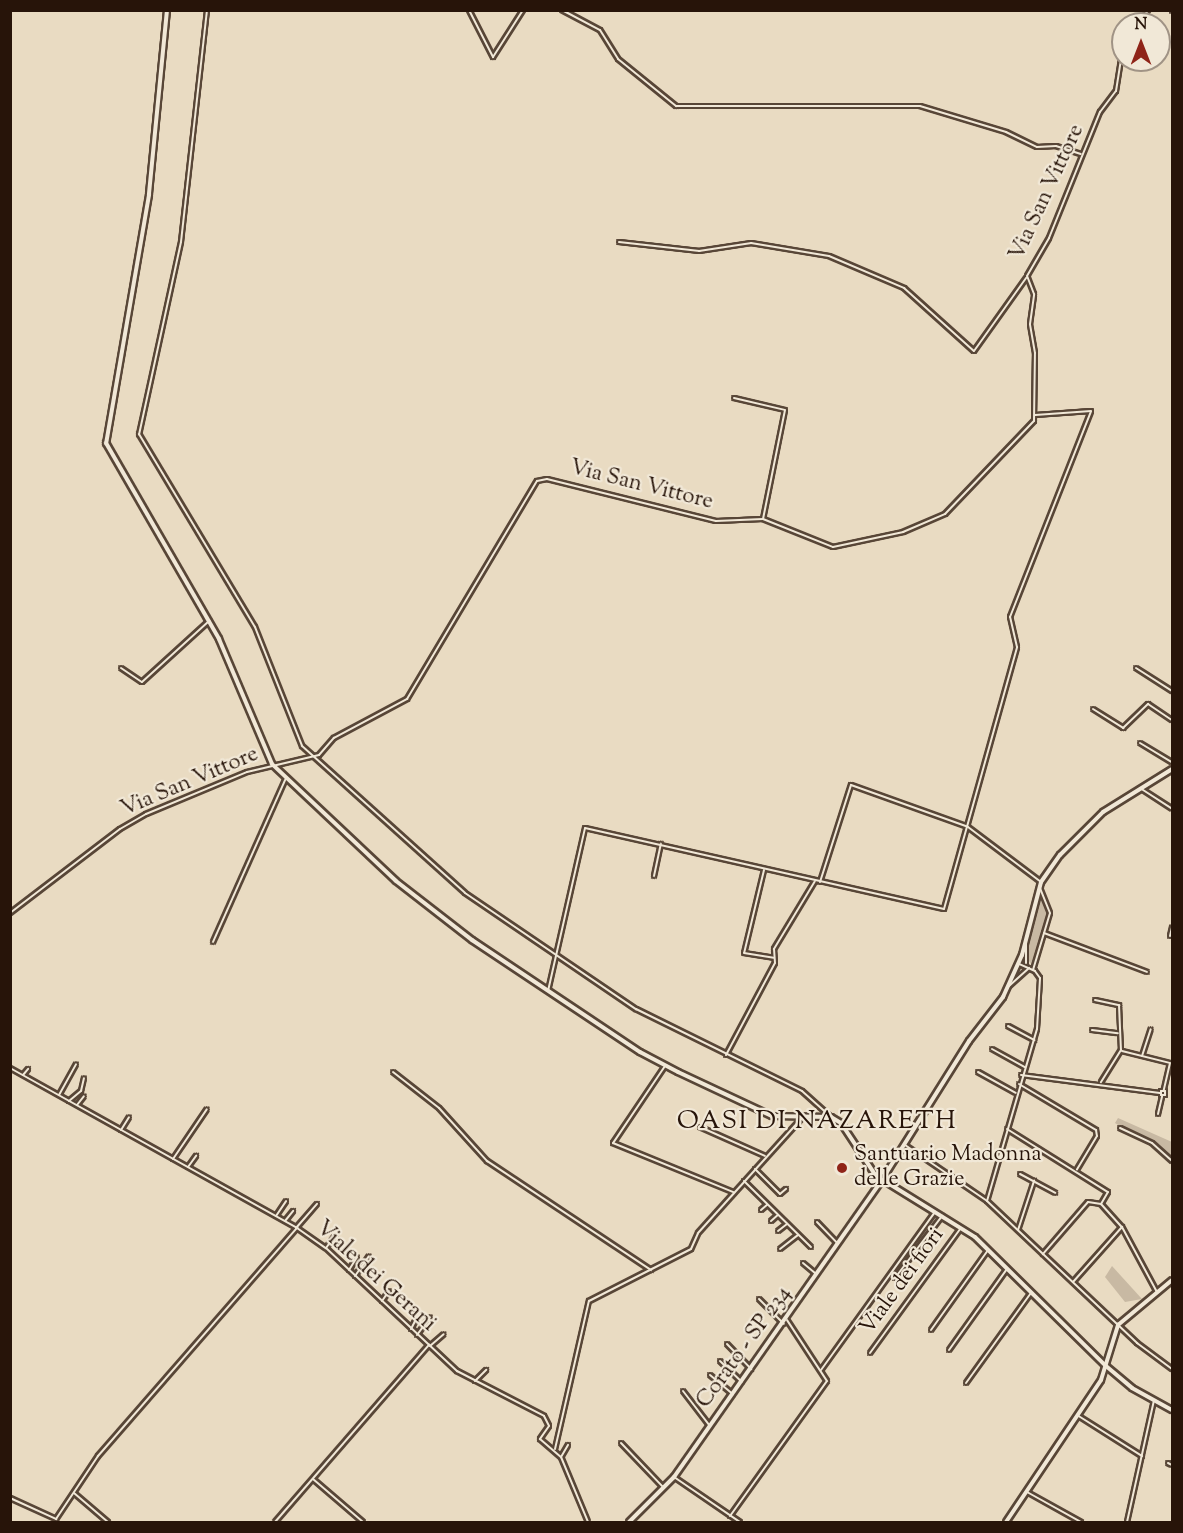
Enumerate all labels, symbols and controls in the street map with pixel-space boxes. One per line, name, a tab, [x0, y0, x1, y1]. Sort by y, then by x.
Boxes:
north arrow	[1111, 12, 1171, 72]
text: N	[1135, 14, 1147, 37]
street label: Via San Vittore	[1005, 121, 1091, 265]
street label: Via San Vittore	[567, 455, 715, 517]
street label: Via San Vittore	[117, 742, 263, 824]
district label: OASI DI NAZARETH	[677, 1106, 957, 1138]
place label: Santuario Madonna delle Grazie	[854, 1142, 1042, 1194]
marker: Santuario Madonna delle Grazie	[835, 1161, 849, 1175]
street label: Viale dei Gerani	[309, 1216, 441, 1338]
street label: Viale dei fiori	[855, 1223, 951, 1341]
street label: Corato - SP 234	[692, 1282, 798, 1414]

